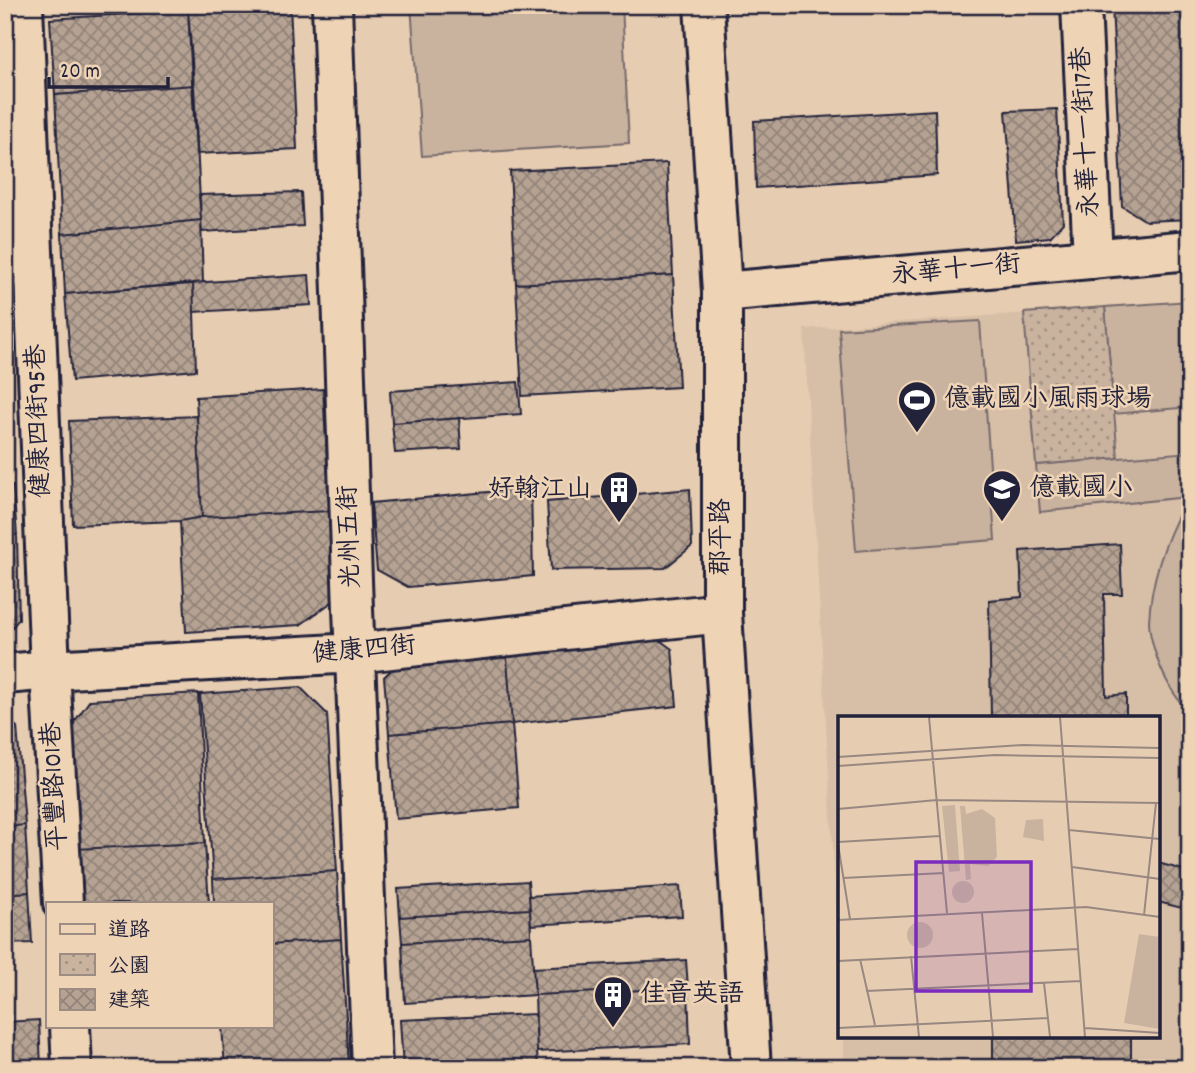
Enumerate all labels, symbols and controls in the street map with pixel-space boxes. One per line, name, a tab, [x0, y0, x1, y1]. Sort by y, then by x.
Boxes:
street label: 永華十一街17巷	[1064, 45, 1110, 219]
scale bar	[49, 46, 168, 90]
text: 20 m	[60, 58, 100, 88]
street label: 永華十一街	[890, 247, 1022, 295]
street label: 健康四街95巷	[19, 343, 61, 499]
sports icon: 億載國小風雨球場	[896, 379, 938, 434]
place label: 億載國小風雨球場	[944, 382, 1152, 419]
school or university icon: 億載國小	[981, 468, 1023, 523]
building icon: 好翰江山	[598, 469, 640, 524]
place label: 億載國小	[1029, 471, 1133, 508]
place label: 好翰江山	[488, 472, 592, 509]
street label: 光州五街	[331, 484, 371, 590]
street label: 郡平路	[704, 498, 741, 576]
street label: 健康四街	[311, 628, 417, 674]
inset map	[838, 716, 1160, 1038]
street label: 平豐路101巷	[34, 720, 78, 852]
legend	[46, 902, 273, 1028]
text: 道路	[108, 917, 150, 947]
text: 公園	[108, 953, 150, 983]
building icon: 佳音英語	[592, 974, 634, 1029]
place label: 佳音英語	[640, 977, 744, 1014]
text: 建築	[108, 987, 150, 1017]

